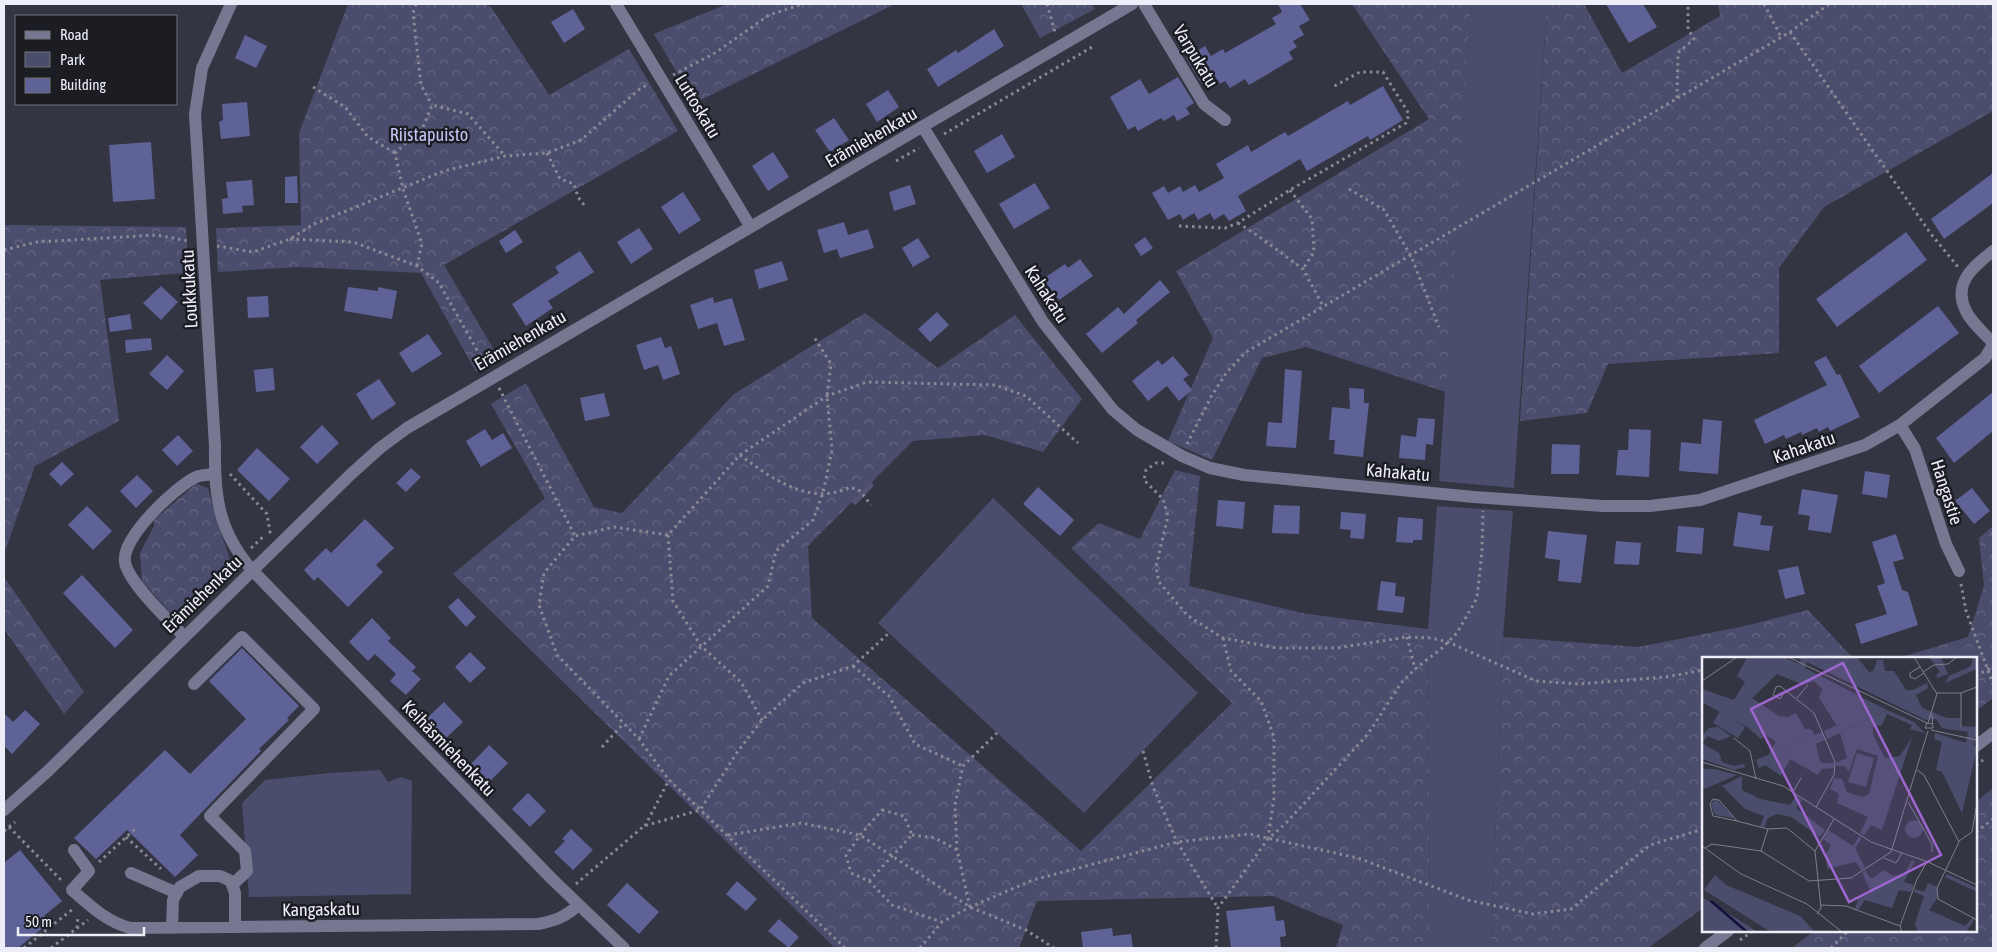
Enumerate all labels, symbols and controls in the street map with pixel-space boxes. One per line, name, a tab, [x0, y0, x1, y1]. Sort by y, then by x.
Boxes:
legend	[15, 15, 178, 105]
street label: Varpukatu	[1169, 21, 1223, 91]
text: Road	[60, 26, 89, 43]
text: Park	[60, 51, 85, 68]
street label: Luttoskatu	[671, 70, 725, 142]
text: Building	[60, 76, 106, 93]
street label: Erämiehenkatu	[822, 102, 920, 172]
park label: Riistapuisto	[390, 124, 468, 145]
street label: Loukkukatu	[176, 249, 202, 329]
street label: Kahakatu	[1021, 261, 1073, 327]
street label: Erämiehenkatu	[471, 305, 569, 375]
street label: Kahakatu	[1770, 427, 1838, 467]
street label: Hangastie	[1927, 457, 1967, 527]
street label: Kahakatu	[1365, 459, 1431, 485]
street label: Erämiehenkatu	[158, 551, 246, 637]
inset map	[1702, 657, 1977, 932]
street label: Keihäsmiehenkatu	[398, 696, 500, 800]
street label: Kangaskatu	[282, 898, 360, 920]
scale bar	[18, 904, 144, 936]
text: 50 m	[25, 913, 52, 930]

